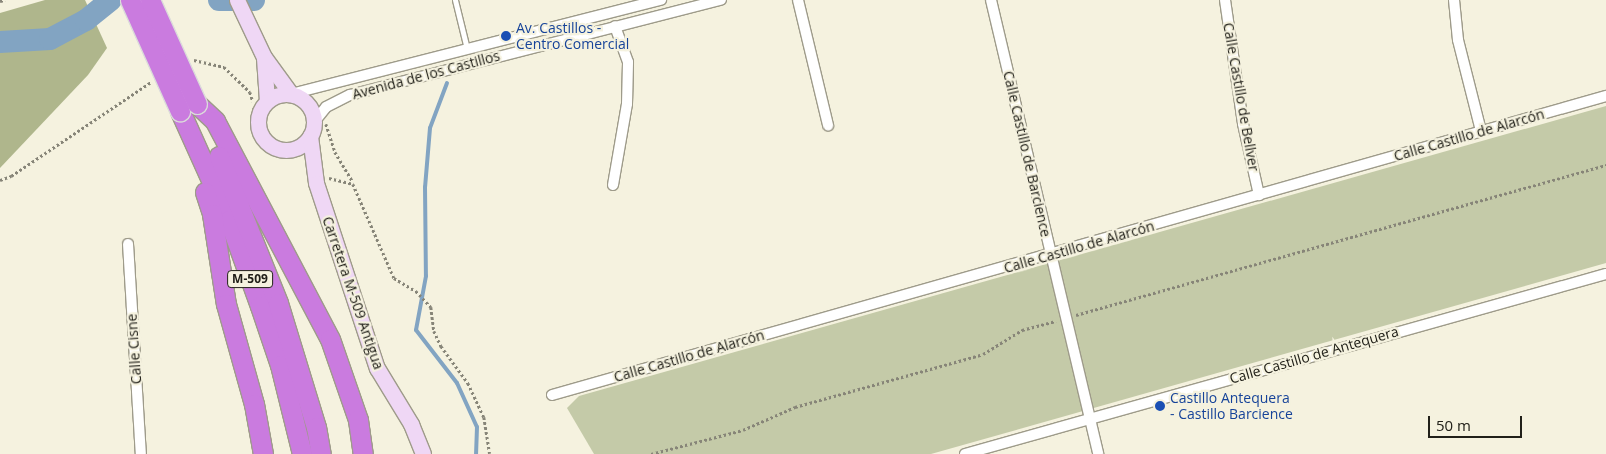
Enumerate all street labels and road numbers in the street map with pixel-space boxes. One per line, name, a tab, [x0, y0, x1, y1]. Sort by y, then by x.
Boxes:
street label: Calle Castillo de Bellver	[1220, 21, 1262, 173]
street label: Avenida de los Castillos	[350, 47, 502, 103]
street label: Calle Castillo de Barcience	[1000, 69, 1054, 239]
street label: Calle Castillo de Alarcón	[1392, 105, 1546, 165]
street label: Carretera M-509 Antigua	[319, 214, 387, 372]
street label: Calle Castillo de Alarcón	[1002, 217, 1156, 277]
road number: M-509	[226, 270, 274, 288]
street label: Calle Cisne	[123, 313, 145, 385]
street label: Calle Castillo de Antequera	[1228, 323, 1400, 387]
street label: Calle Castillo de Alarcón	[612, 326, 766, 386]

